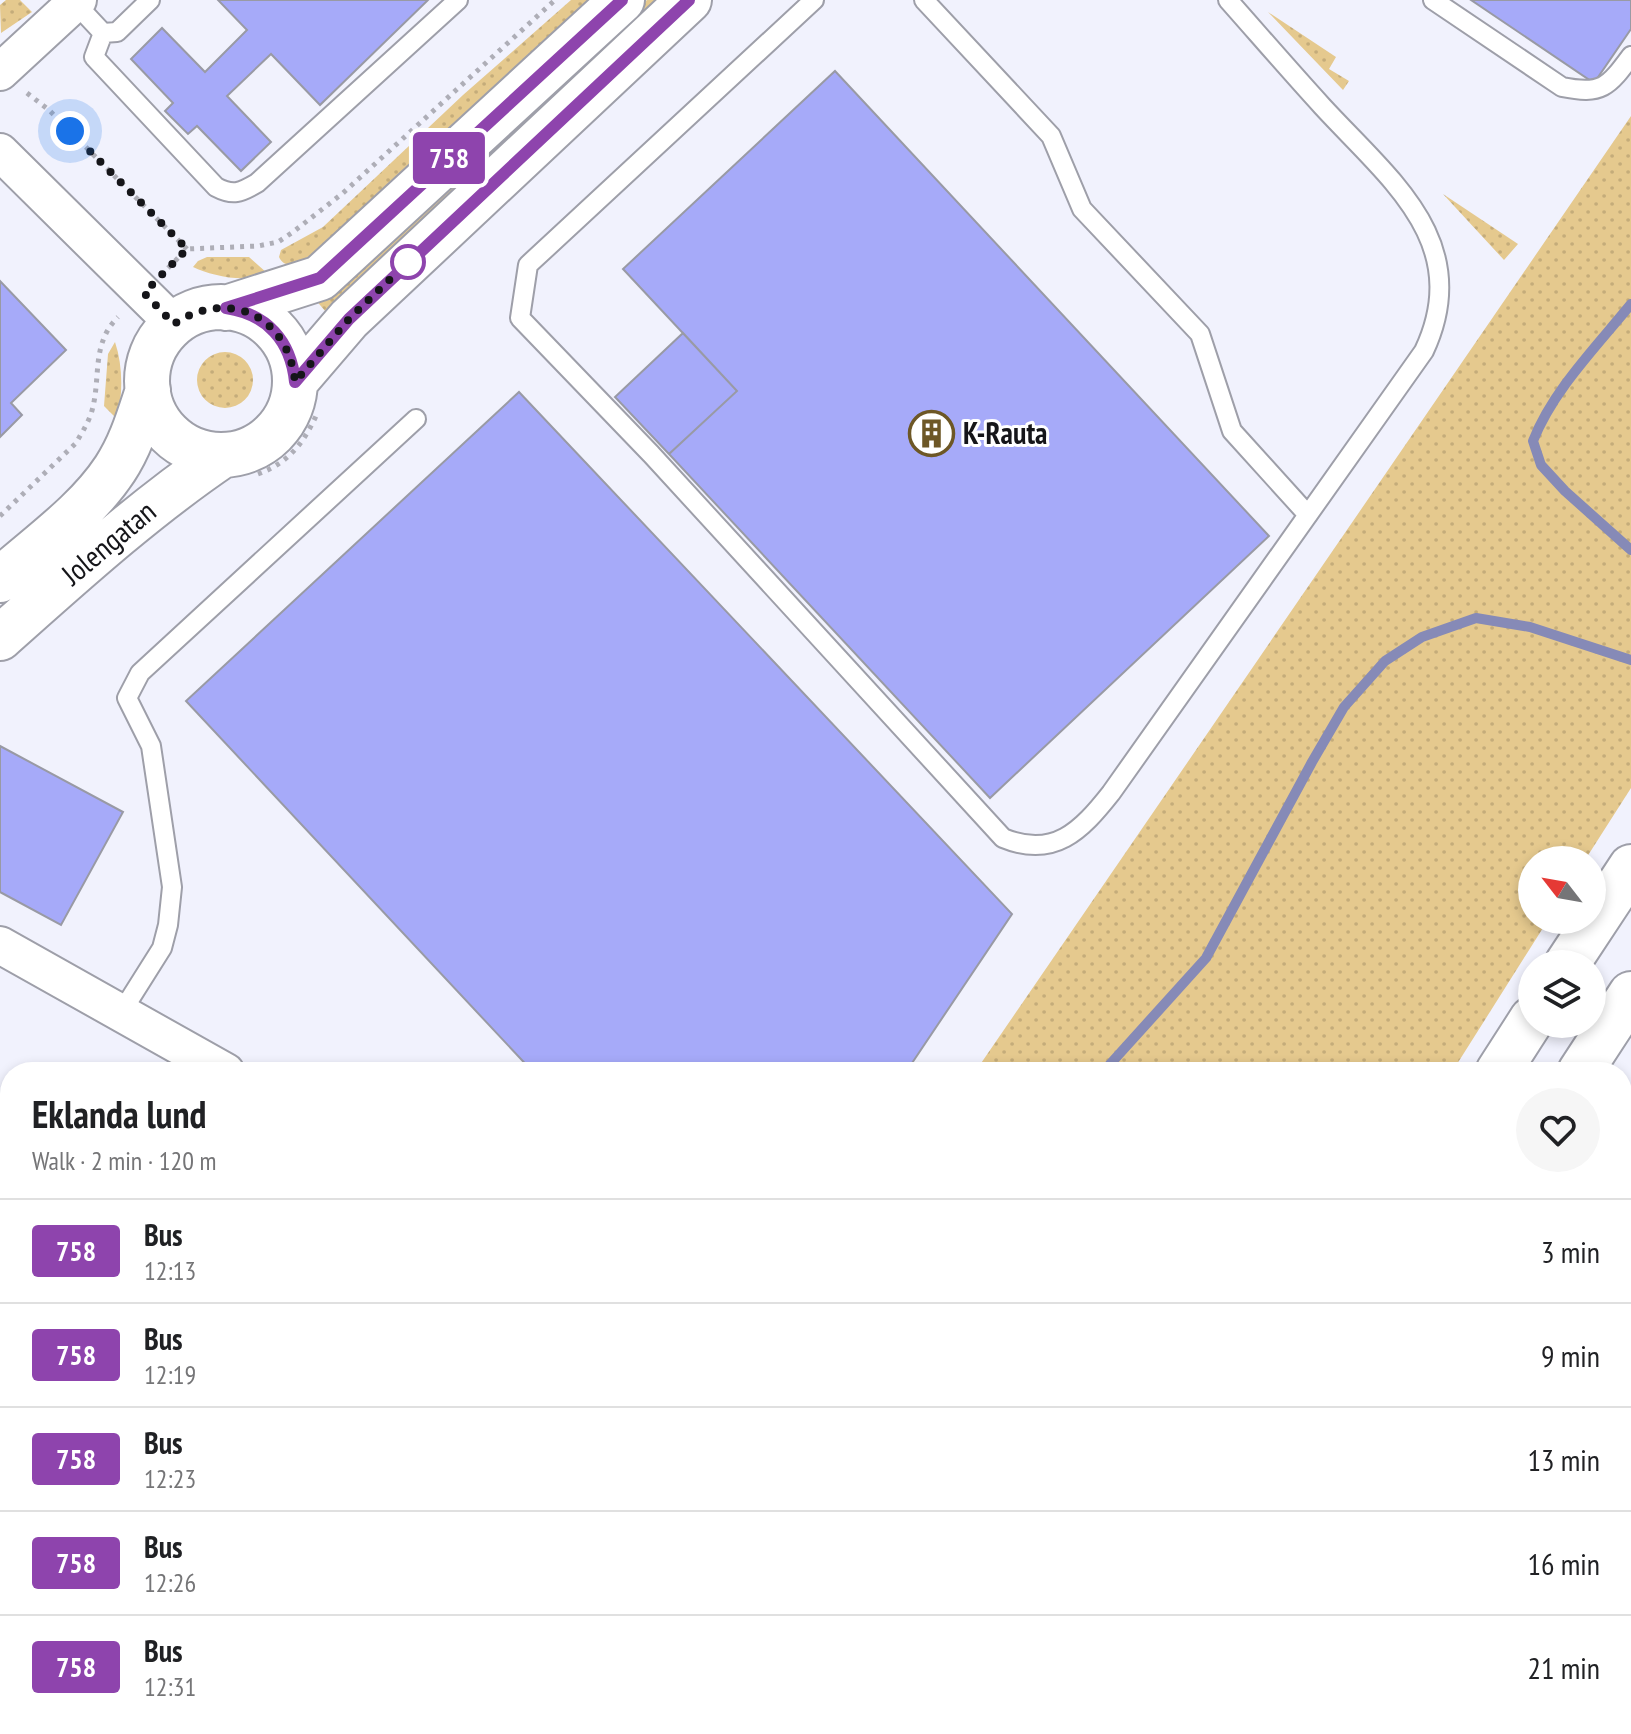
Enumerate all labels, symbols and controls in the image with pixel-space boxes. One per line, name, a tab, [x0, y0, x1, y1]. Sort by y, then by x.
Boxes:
your location	[50, 111, 90, 151]
line badge: 758	[403, 132, 495, 184]
text: 758	[429, 139, 469, 176]
unlabelled marker	[391, 245, 425, 279]
building icon: K-Rauta	[908, 410, 956, 458]
place label: K-Rauta	[963, 413, 1048, 452]
street label: Jolengatan	[52, 491, 163, 593]
north arrow	[1518, 846, 1606, 934]
map controls	[1518, 846, 1606, 1038]
button: layers	[1518, 950, 1606, 1038]
button: heart	[1516, 1088, 1600, 1172]
text: Eklanda lund	[32, 1089, 207, 1138]
text: Walk · 2 min · 120 m	[32, 1144, 216, 1177]
text: Bus	[144, 1215, 183, 1254]
text: 758	[56, 1232, 96, 1269]
text: 3 min	[1541, 1232, 1600, 1271]
text: 12:13	[144, 1254, 196, 1287]
text: Bus	[144, 1319, 183, 1358]
text: 758	[56, 1336, 96, 1373]
text: 9 min	[1541, 1336, 1600, 1375]
text: 12:19	[144, 1358, 196, 1391]
text: Bus	[144, 1423, 183, 1462]
text: 758	[56, 1440, 96, 1477]
text: 13 min	[1527, 1440, 1600, 1479]
text: 12:23	[144, 1462, 196, 1495]
text: Bus	[144, 1527, 183, 1566]
text: 758	[56, 1544, 96, 1581]
text: 16 min	[1527, 1544, 1600, 1583]
text: 12:26	[144, 1566, 196, 1599]
text: Bus	[144, 1631, 183, 1670]
text: 758	[56, 1648, 96, 1685]
text: 21 min	[1527, 1648, 1600, 1687]
text: 12:31	[144, 1670, 196, 1703]

